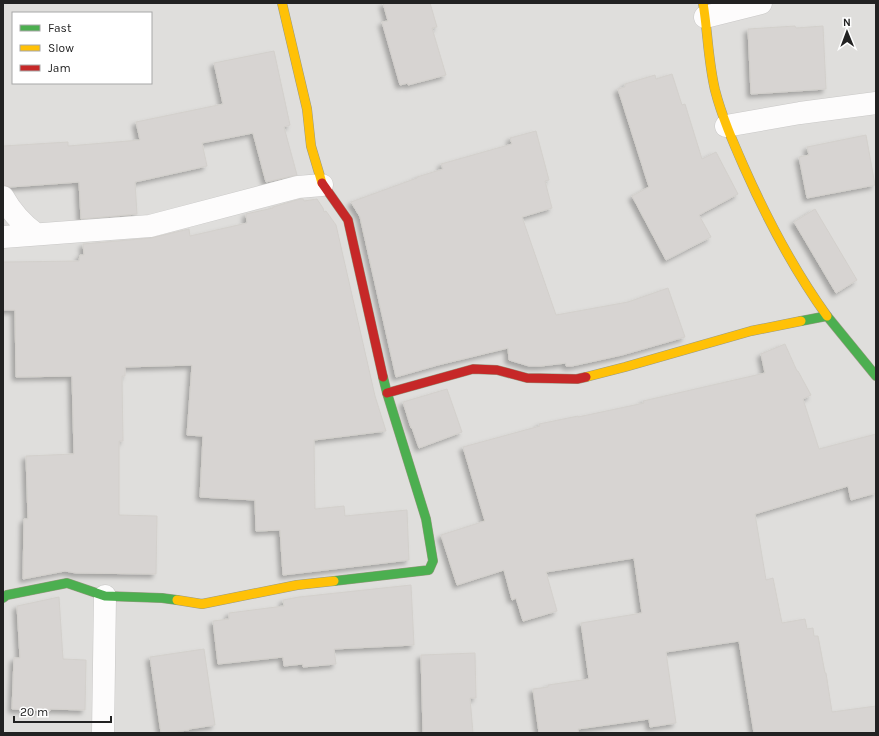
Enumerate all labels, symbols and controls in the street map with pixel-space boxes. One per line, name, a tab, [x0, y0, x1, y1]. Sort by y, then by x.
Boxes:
legend	[12, 12, 152, 84]
north arrow	[827, 12, 867, 52]
text: N	[843, 16, 851, 29]
text: Fast	[48, 21, 72, 35]
text: Slow	[48, 41, 74, 55]
text: Jam	[48, 61, 71, 75]
scale bar	[14, 698, 111, 724]
text: 20 m	[20, 705, 48, 719]

